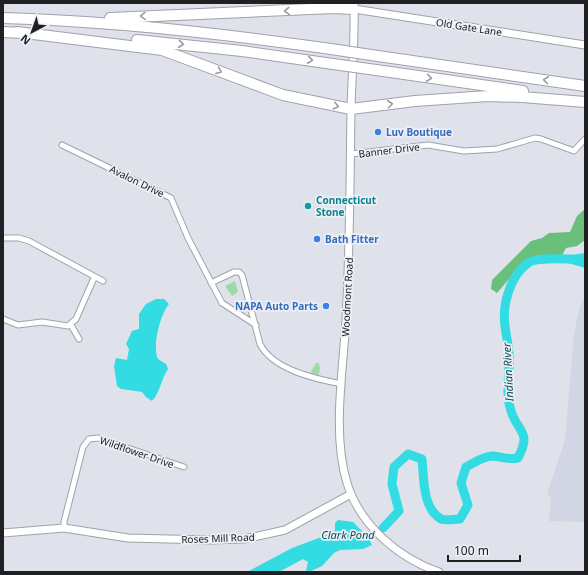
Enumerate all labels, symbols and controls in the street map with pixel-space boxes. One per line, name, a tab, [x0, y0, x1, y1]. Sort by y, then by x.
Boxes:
one-way arrow	[284, 6, 290, 15]
north arrow	[12, 12, 52, 52]
one-way arrow	[140, 12, 146, 21]
street label: Old Gate Lane	[435, 15, 503, 39]
text: N	[17, 31, 33, 49]
one-way arrow	[178, 39, 185, 48]
one-way arrow	[307, 55, 313, 64]
one-way arrow	[215, 67, 222, 75]
one-way arrow	[425, 73, 432, 82]
one-way arrow	[543, 76, 549, 85]
one-way arrow	[387, 99, 393, 108]
one-way arrow	[333, 101, 339, 110]
place label: Luv Boutique	[386, 125, 452, 139]
marker: Luv Boutique	[373, 127, 383, 137]
street label: Banner Drive	[358, 139, 421, 161]
street label: Avalon Drive	[107, 162, 167, 200]
place label: Connecticut Stone	[316, 193, 377, 219]
marker: Connecticut Stone	[303, 201, 313, 211]
place label: Bath Fitter	[325, 232, 379, 246]
marker: Bath Fitter	[312, 234, 322, 244]
street label: Woodmont Road	[338, 257, 356, 337]
place label: NAPA Auto Parts	[235, 299, 318, 313]
marker: NAPA Auto Parts	[321, 301, 331, 311]
water label: Indian River	[498, 342, 517, 403]
street label: Wildflower Drive	[98, 433, 176, 471]
water label: Clark Pond	[321, 527, 375, 542]
street label: Roses Mill Road	[181, 530, 255, 546]
scale bar	[448, 537, 520, 563]
text: 100 m	[454, 542, 489, 559]

